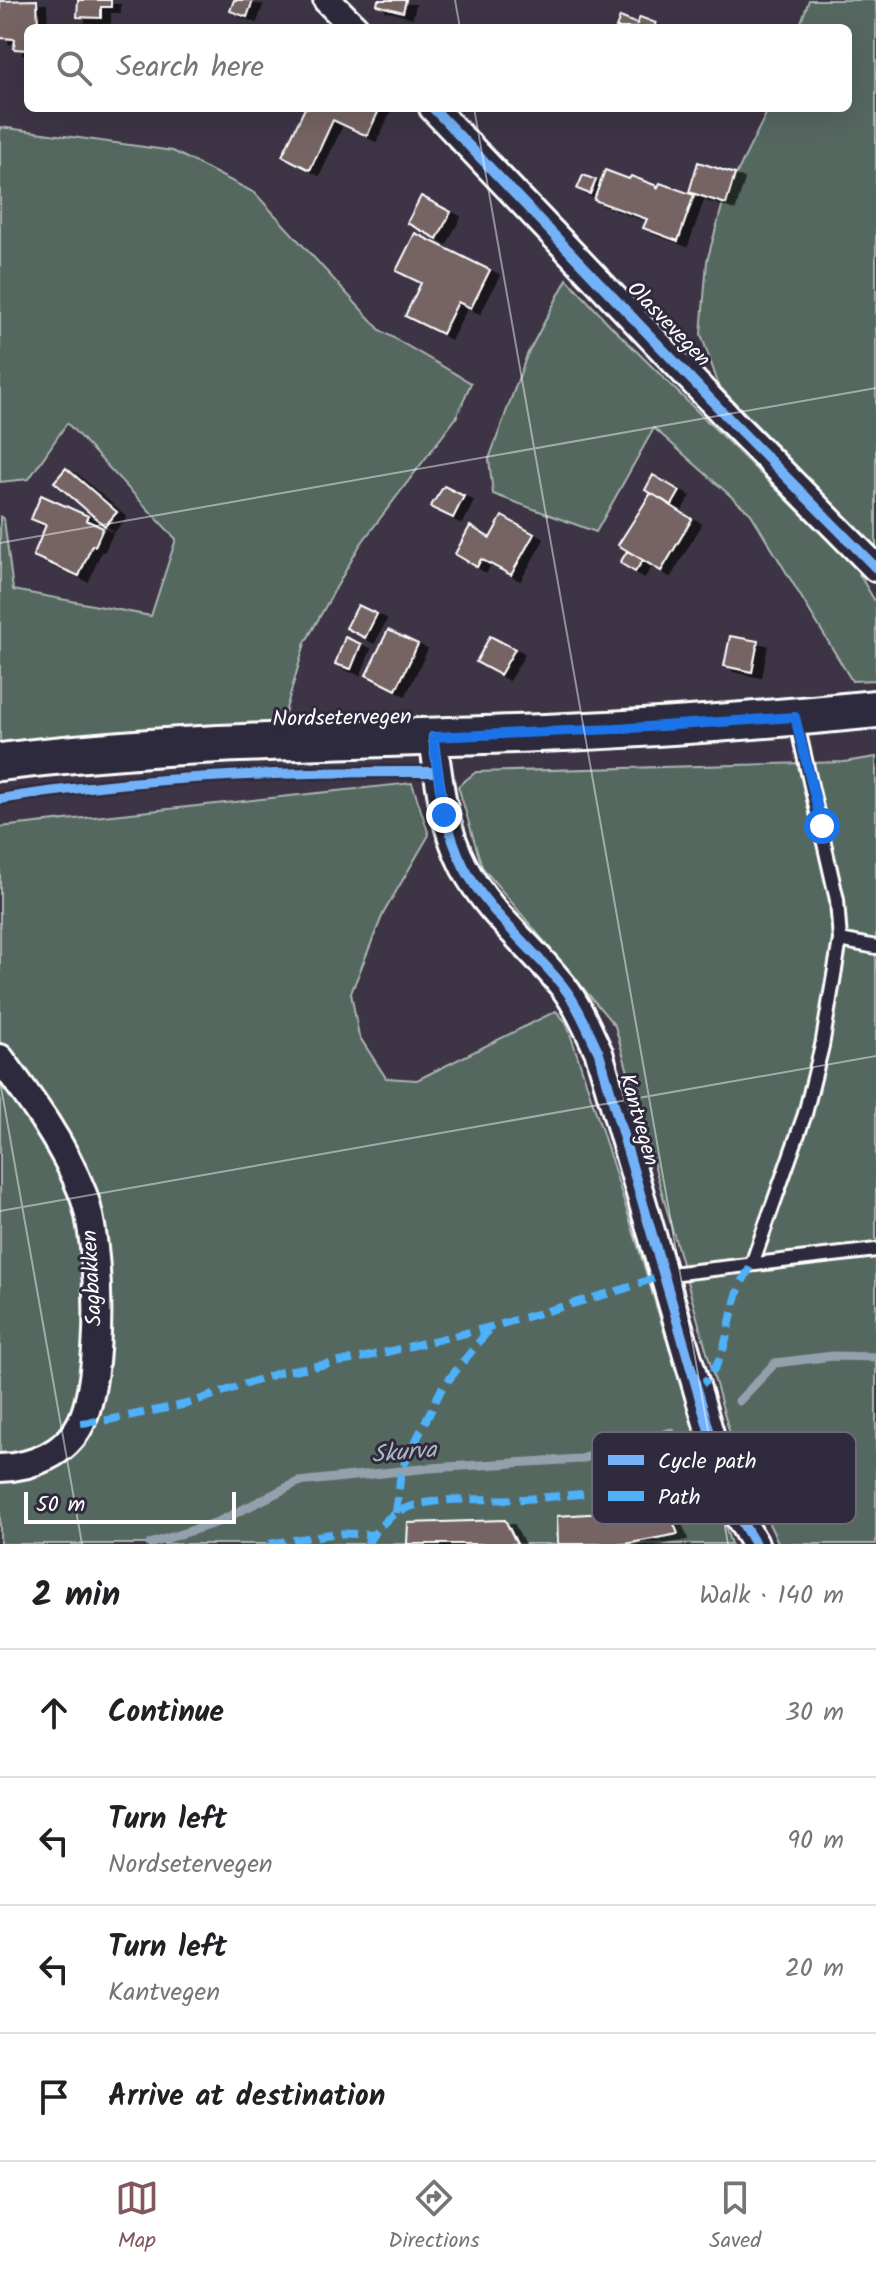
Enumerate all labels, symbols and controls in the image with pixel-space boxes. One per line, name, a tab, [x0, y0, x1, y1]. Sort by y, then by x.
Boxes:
search box	[24, 24, 852, 112]
text: Search here	[116, 44, 264, 92]
icon: search	[52, 46, 96, 90]
street label: Olasvevegen	[618, 274, 718, 376]
street label: Nordsetervegen	[272, 700, 412, 738]
route end	[426, 797, 462, 833]
route start	[804, 808, 840, 844]
street label: Kantvegen	[608, 1070, 668, 1170]
street label: Sagbakken	[73, 1229, 113, 1327]
water label: Skurva	[370, 1431, 440, 1475]
legend	[592, 1432, 856, 1524]
text: Cycle path	[658, 1445, 757, 1480]
text: Path	[658, 1481, 701, 1516]
scale bar	[24, 1488, 236, 1524]
text: 50 m	[36, 1488, 85, 1523]
text: 2 min	[32, 1569, 120, 1623]
text: Walk · 140 m	[699, 1575, 844, 1617]
text: Continue	[108, 1689, 224, 1737]
icon: ahead	[32, 1691, 76, 1735]
text: 30 m	[785, 1692, 844, 1734]
text: Turn left	[108, 1796, 227, 1844]
icon: left	[32, 1819, 76, 1863]
text: 90 m	[787, 1820, 844, 1862]
text: Nordsetervegen	[108, 1844, 273, 1886]
text: Turn left	[108, 1924, 227, 1972]
icon: left	[32, 1947, 76, 1991]
text: 20 m	[785, 1948, 844, 1990]
text: Kantvegen	[108, 1972, 220, 2014]
text: Arrive at destination	[108, 2073, 385, 2121]
icon: arrive	[32, 2075, 76, 2119]
tab: Map	[115, 2176, 159, 2259]
tab: Directions	[388, 2176, 480, 2259]
tab: Saved	[709, 2176, 761, 2259]

